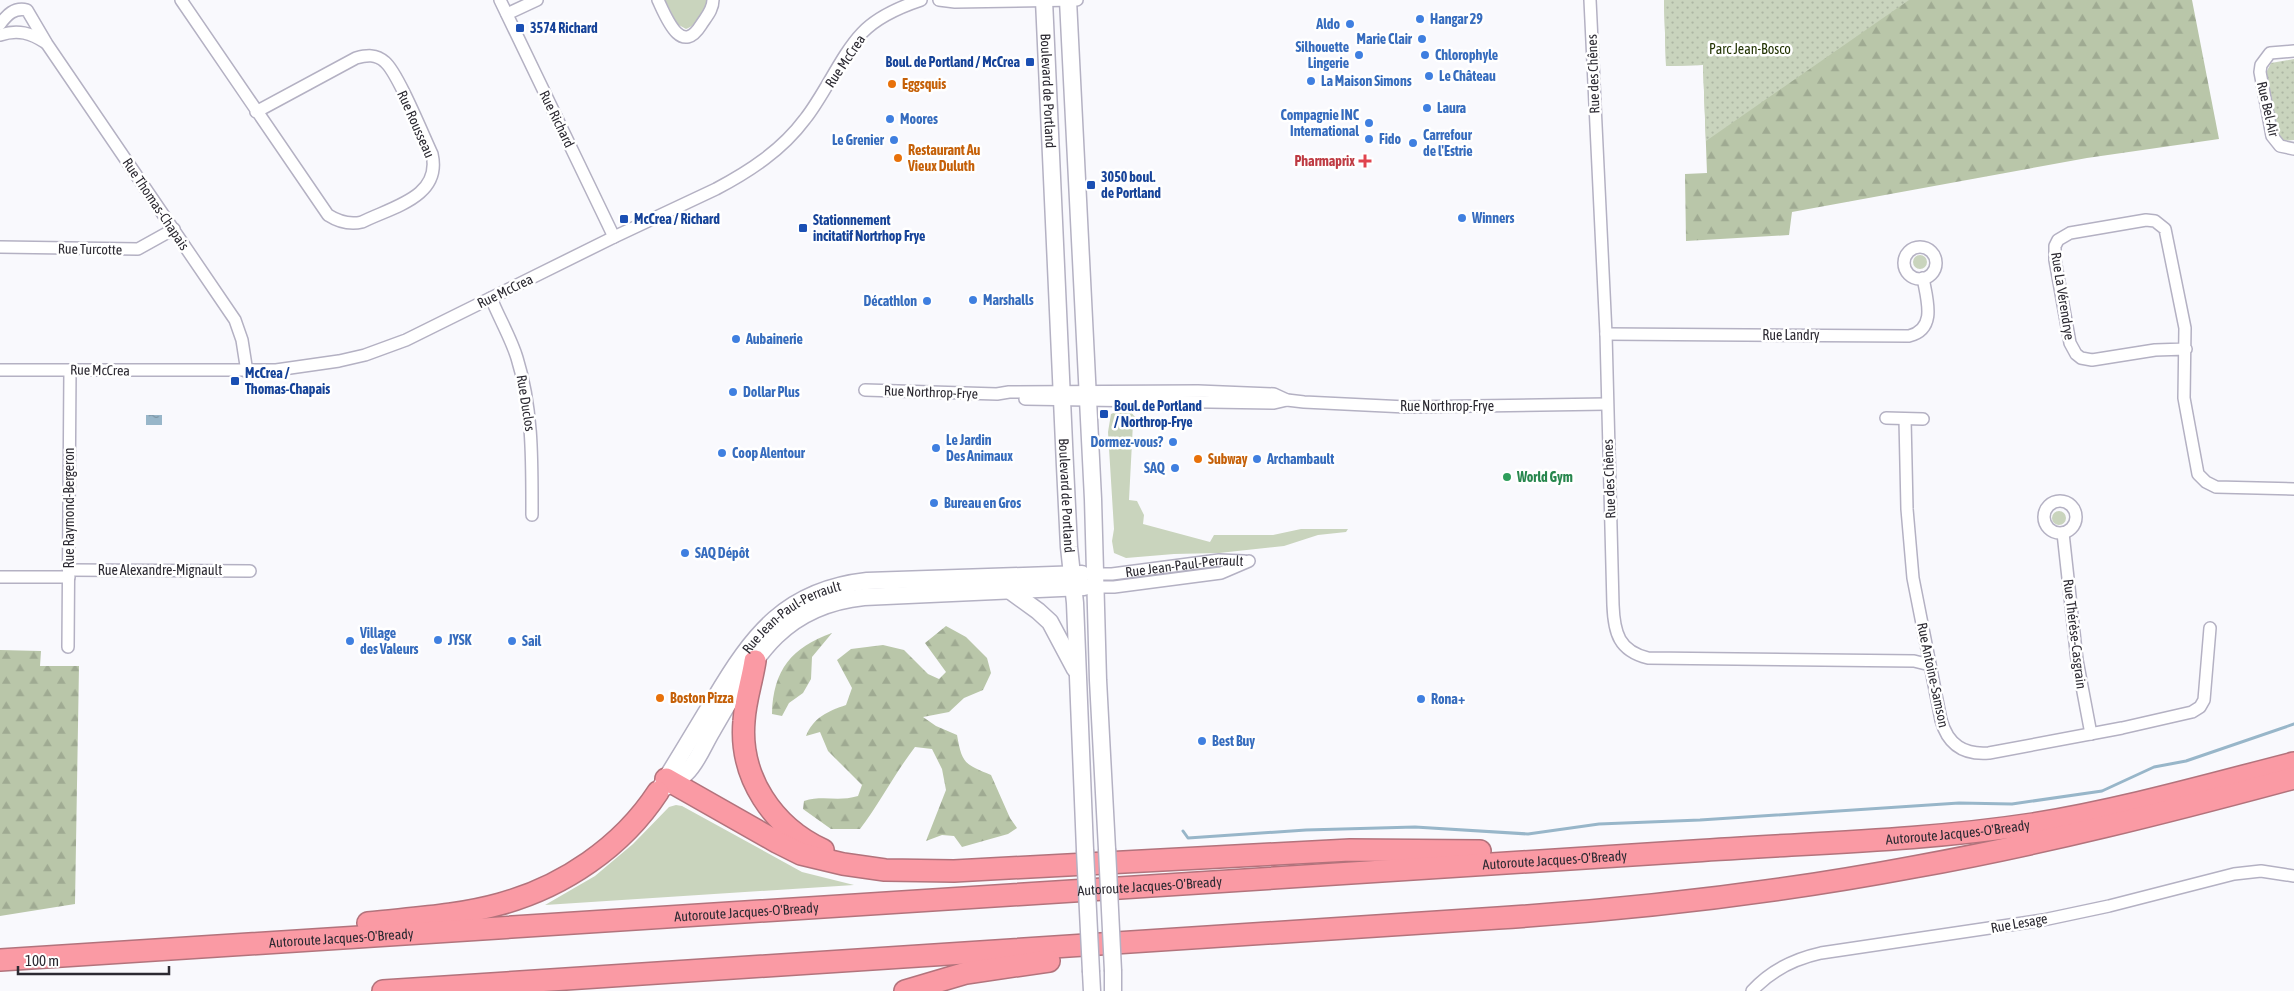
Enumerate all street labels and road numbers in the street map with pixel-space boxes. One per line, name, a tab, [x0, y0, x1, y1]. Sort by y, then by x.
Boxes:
street label: Rue McCrea	[822, 32, 868, 90]
street label: Boulevard de Portland	[1038, 33, 1059, 149]
street label: Rue des Chênes	[1584, 34, 1602, 114]
street label: Rue Bel-Air	[2254, 80, 2282, 139]
street label: Rue Rousseau	[394, 88, 438, 160]
street label: Rue Richard	[536, 88, 578, 150]
street label: Rue Thomas-Chapais	[119, 155, 193, 253]
street label: Rue Turcotte	[58, 240, 122, 258]
street label: Rue La Vérendrye	[2048, 251, 2078, 341]
street label: Rue McCrea	[475, 271, 535, 311]
street label: Rue Landry	[1762, 327, 1820, 343]
street label: Rue McCrea	[70, 361, 130, 379]
street label: Rue Duclos	[514, 374, 538, 432]
street label: Rue Northrop-Frye	[884, 382, 978, 402]
street label: Rue Northrop-Frye	[1400, 398, 1494, 414]
street label: Boulevard de Portland	[1056, 438, 1078, 554]
street label: Rue des Chênes	[1600, 439, 1618, 519]
street label: Rue Raymond-Bergeron	[61, 447, 77, 569]
street label: Rue Jean-Paul-Perrault	[1124, 552, 1244, 580]
street label: Rue Alexandre-Mignault	[98, 562, 222, 578]
street label: Rue Jean-Paul-Perrault	[739, 578, 843, 657]
street label: Rue Thérèse-Casgrain	[2060, 578, 2090, 690]
street label: Rue Antoine-Samson	[1914, 621, 1952, 729]
street label: Autoroute Jacques-O'Bready	[1885, 817, 2031, 847]
street label: Autoroute Jacques-O'Bready	[1482, 847, 1628, 873]
street label: Autoroute Jacques-O'Bready	[1077, 873, 1223, 899]
street label: Autoroute Jacques-O'Bready	[674, 899, 819, 925]
street label: Rue Lesage	[1989, 910, 2049, 936]
street label: Autoroute Jacques-O'Bready	[269, 925, 414, 951]

